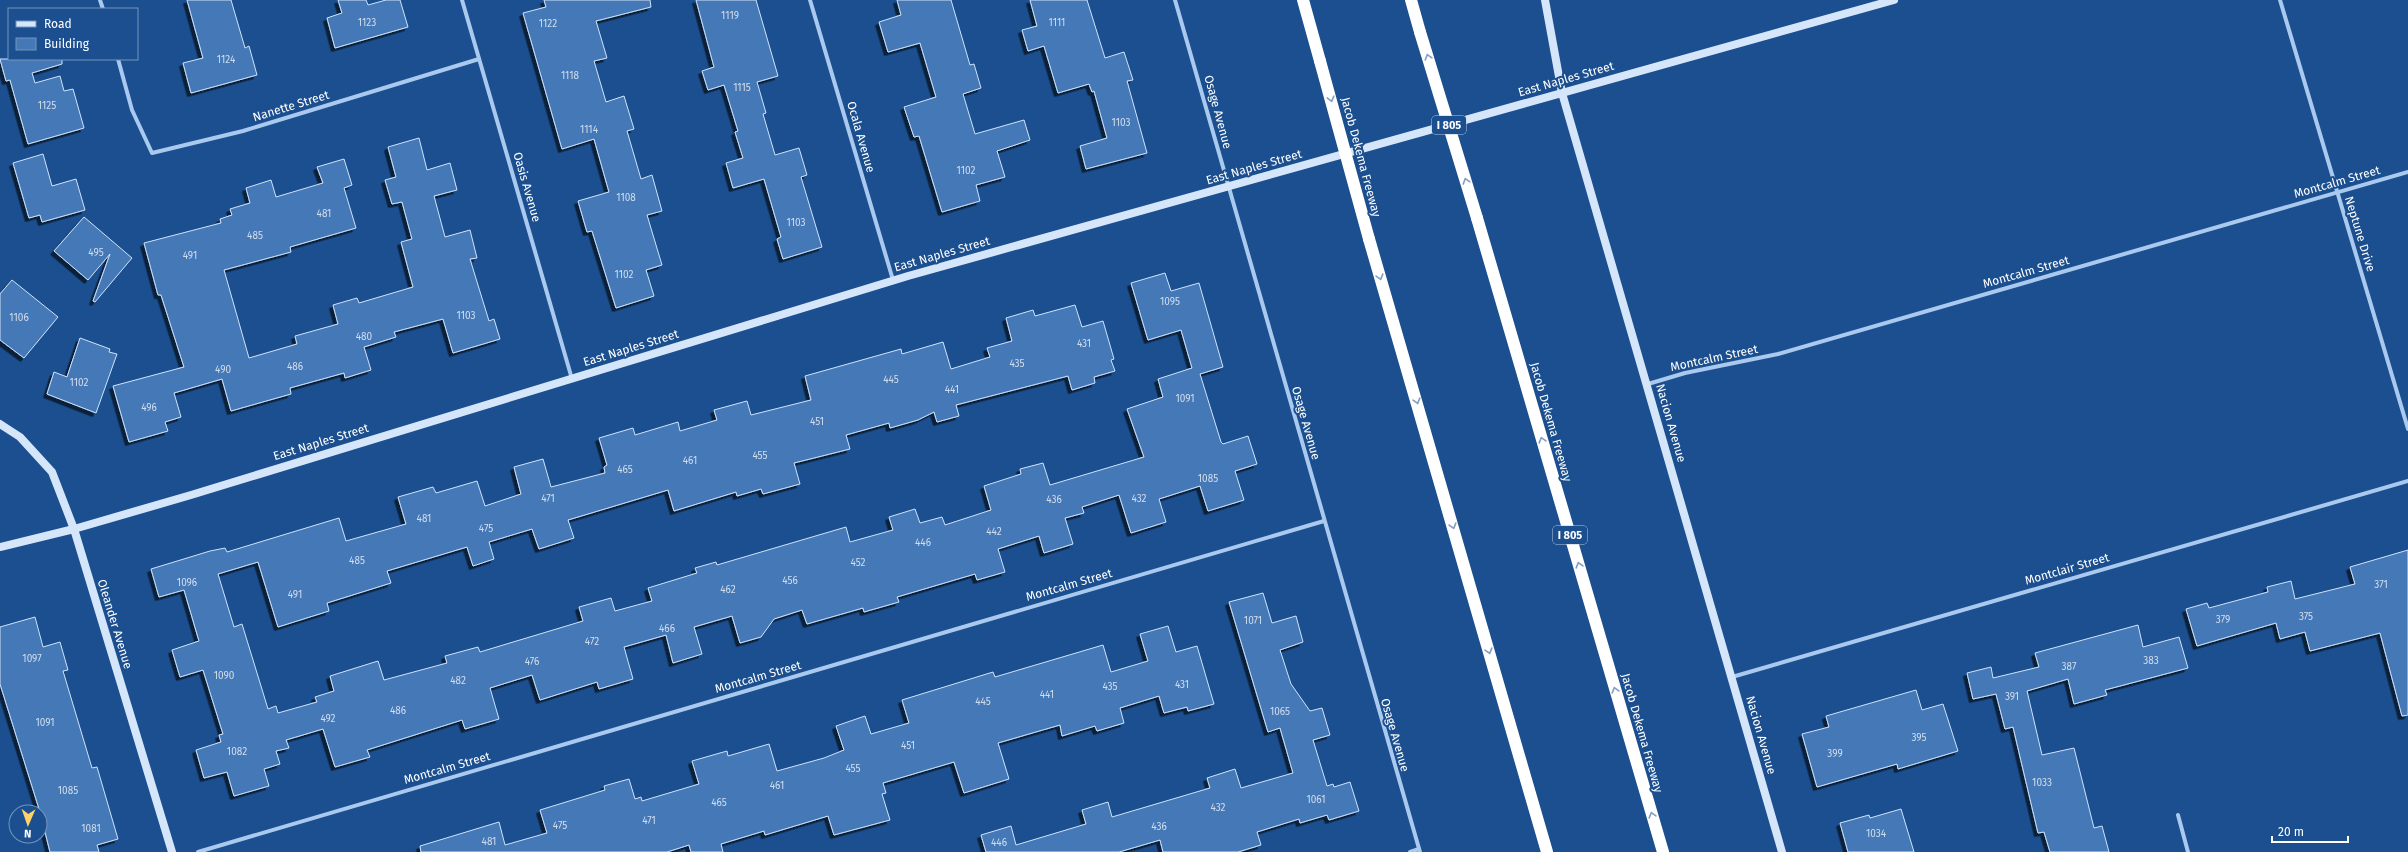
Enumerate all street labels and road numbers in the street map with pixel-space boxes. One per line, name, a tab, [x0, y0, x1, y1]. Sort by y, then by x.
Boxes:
street label: East Naples Street	[1516, 58, 1616, 99]
street label: Osage Avenue	[1201, 74, 1235, 150]
street label: Nanette Street	[251, 88, 331, 124]
street label: Jacob Dekema Freeway	[1338, 96, 1384, 218]
street label: Ocala Avenue	[844, 100, 878, 174]
road number: I 805	[1432, 116, 1466, 134]
street label: East Naples Street	[1204, 146, 1304, 187]
street label: Oasis Avenue	[510, 150, 544, 224]
street label: Montcalm Street	[2292, 163, 2382, 201]
street label: Neptune Drive	[2342, 195, 2378, 273]
street label: East Naples Street	[892, 233, 992, 274]
street label: Montcalm Street	[1981, 253, 2071, 291]
street label: East Naples Street	[582, 327, 681, 369]
street label: Montcalm Street	[1669, 342, 1760, 374]
street label: Jacob Dekema Freeway	[1527, 361, 1575, 483]
street label: Nacion Avenue	[1653, 382, 1689, 464]
street label: Osage Avenue	[1289, 385, 1323, 461]
street label: East Naples Street	[272, 421, 371, 463]
road number: I 805	[1553, 526, 1587, 544]
street label: Montclair Street	[2023, 550, 2111, 588]
street label: Montcalm Street	[1024, 566, 1114, 604]
street label: Oleander Avenue	[95, 577, 135, 671]
street label: Montcalm Street	[713, 658, 803, 696]
street label: Jacob Dekema Freeway	[1618, 672, 1666, 794]
street label: Nacion Avenue	[1743, 694, 1779, 776]
street label: Osage Avenue	[1378, 697, 1412, 773]
street label: Montcalm Street	[402, 749, 492, 787]

